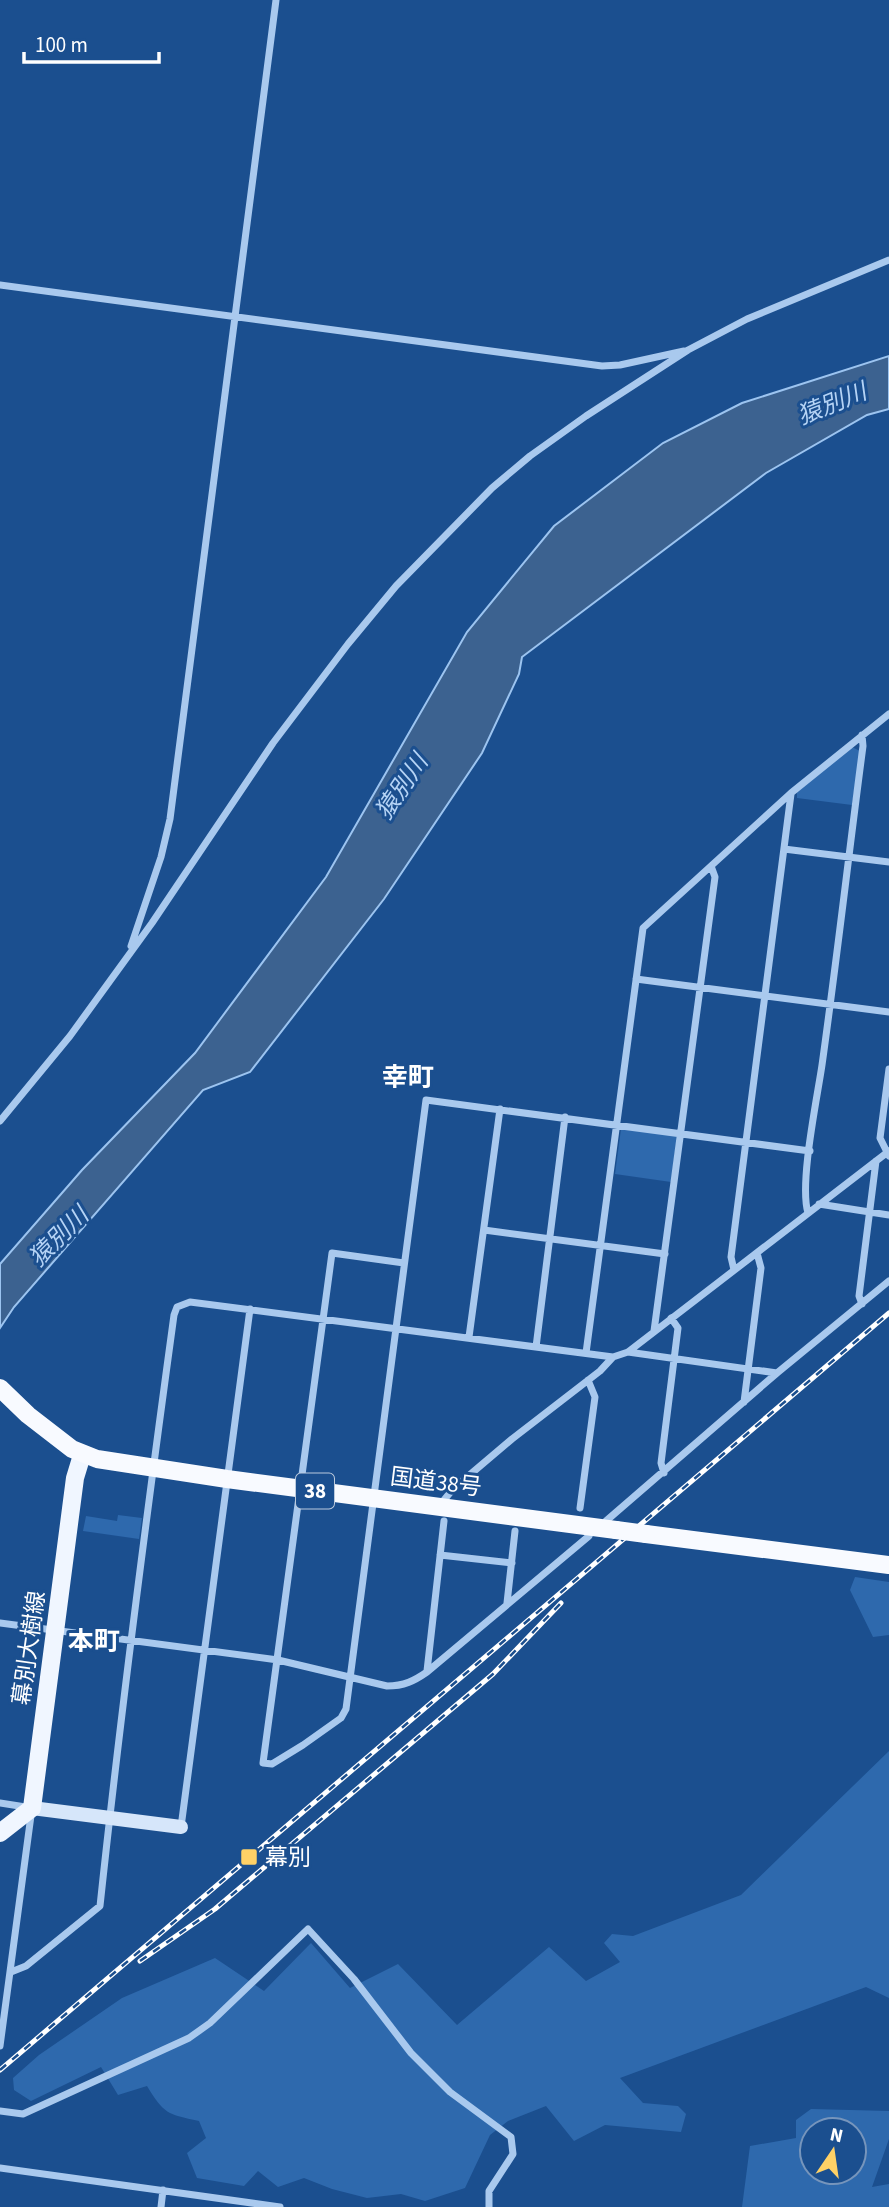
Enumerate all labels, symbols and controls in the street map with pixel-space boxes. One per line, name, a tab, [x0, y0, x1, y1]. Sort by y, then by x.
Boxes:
scale bar	[24, 21, 159, 65]
text: 100 m	[35, 30, 88, 60]
water label: 猿別川	[792, 373, 875, 434]
water label: 猿別川	[367, 745, 438, 827]
district label: 幸町	[382, 1059, 434, 1096]
water label: 猿別川	[21, 1197, 99, 1275]
street label: 国道38号	[388, 1460, 484, 1504]
road number: 38	[296, 1474, 334, 1508]
street label: 幕別大樹線	[5, 1589, 53, 1707]
district label: 本町	[68, 1623, 120, 1660]
place label: 幕別	[265, 1841, 311, 1874]
marker: 幕別	[239, 1847, 259, 1867]
north arrow	[798, 2116, 868, 2186]
text: N	[827, 2121, 846, 2150]

